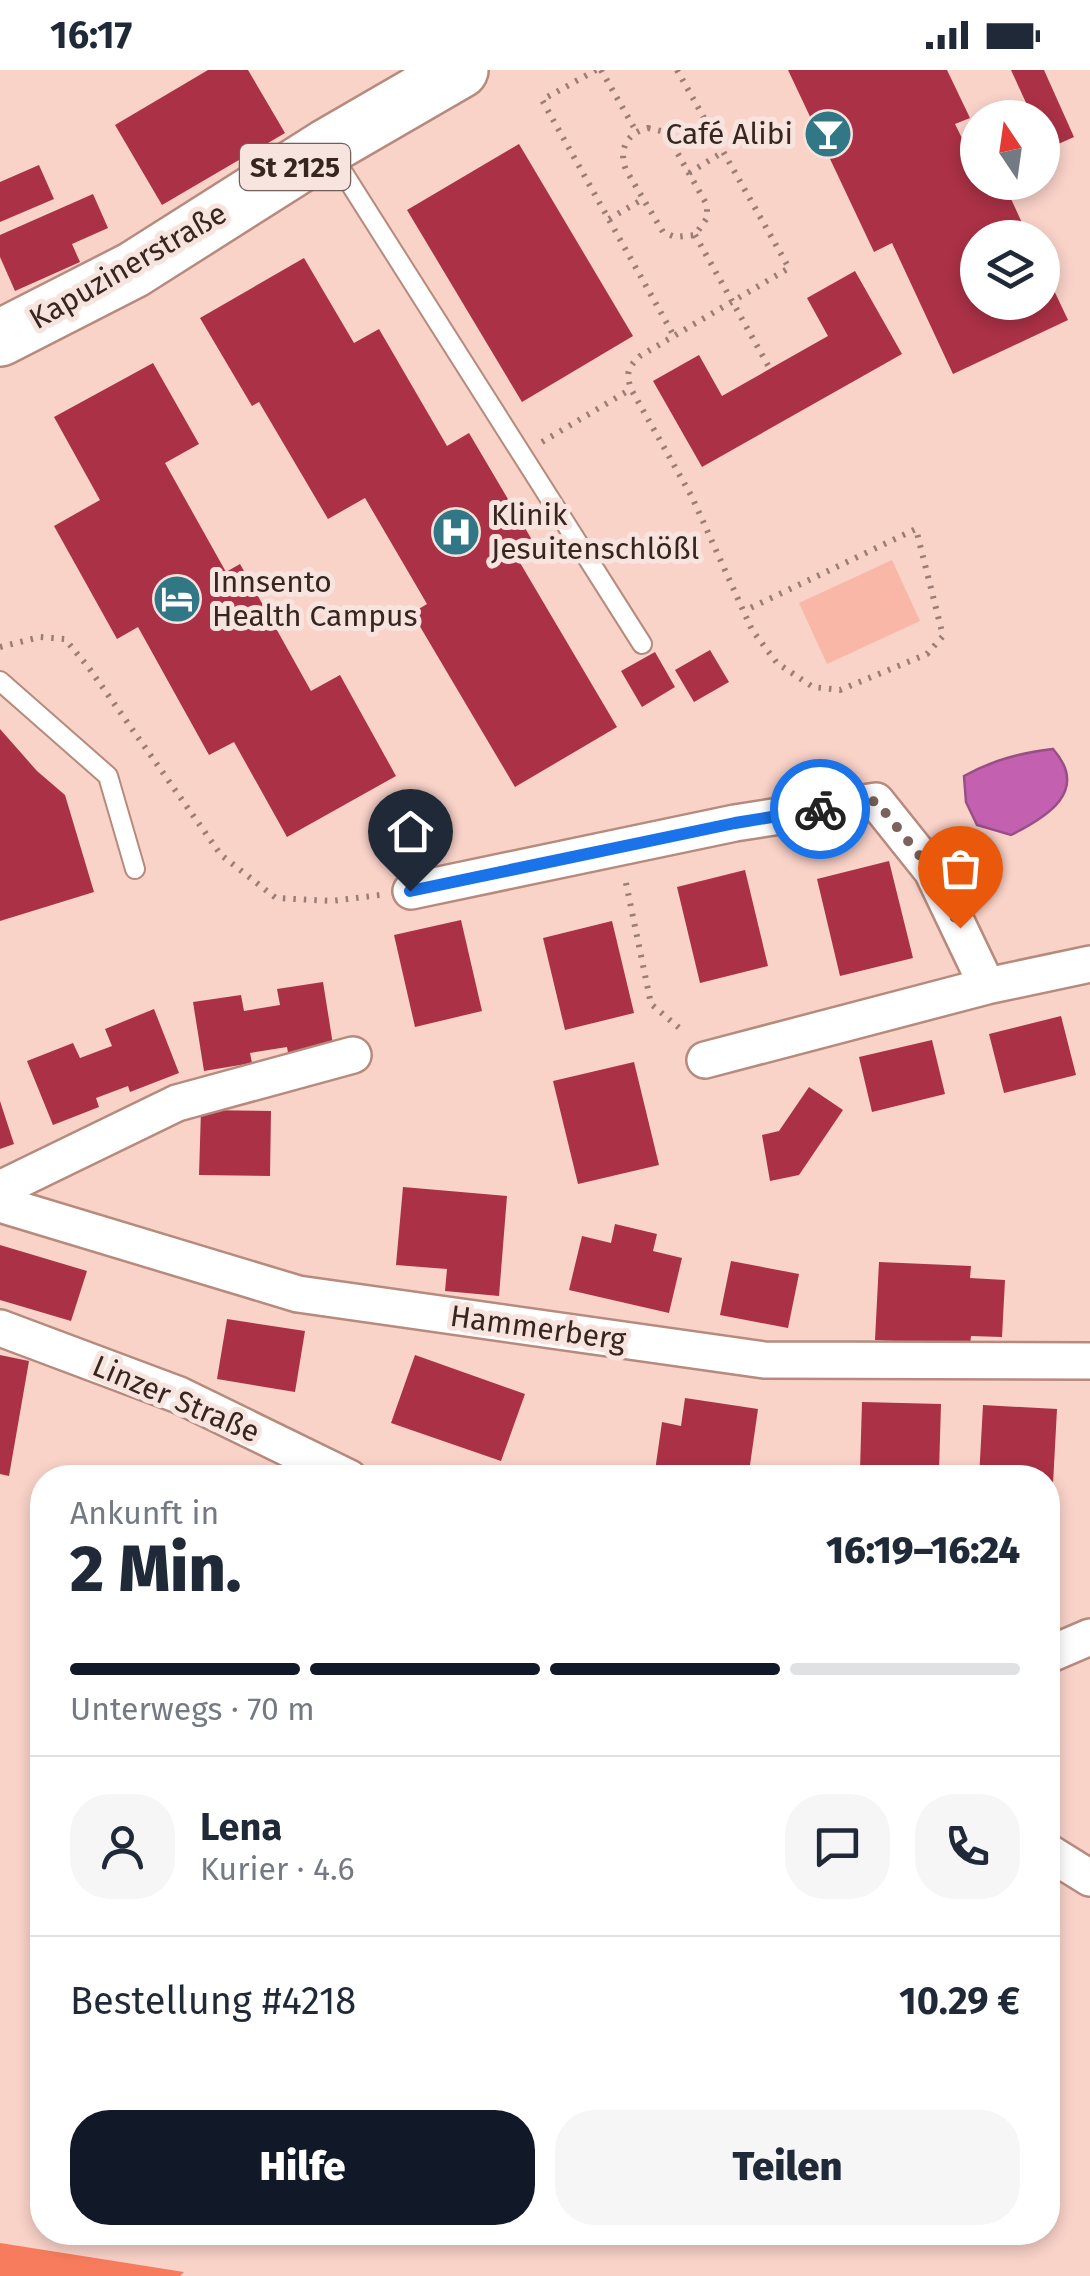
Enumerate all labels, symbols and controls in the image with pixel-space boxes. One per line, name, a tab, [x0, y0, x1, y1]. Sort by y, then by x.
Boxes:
text: 16:17	[50, 12, 132, 58]
north arrow	[960, 100, 1060, 200]
map controls	[960, 100, 1060, 320]
bar icon: Café Alibi	[802, 108, 854, 160]
place label: Café Alibi	[665, 116, 793, 152]
road number: St 2125	[240, 144, 350, 190]
street label: Kapuzinerstraße	[23, 195, 233, 337]
button: layers	[960, 220, 1060, 320]
place label: Klinik Jesuitenschlößl	[491, 497, 700, 567]
hospital icon: Klinik Jesuitenschlößl	[430, 506, 482, 558]
place label: Innsento Health Campus	[212, 564, 417, 634]
hotel icon: Innsento Health Campus	[151, 573, 203, 625]
courier	[770, 759, 870, 859]
icon: bike	[793, 782, 848, 837]
pin	[368, 789, 453, 892]
icon: home	[383, 804, 438, 859]
pin	[918, 826, 1003, 929]
icon: bag	[933, 841, 988, 896]
street label: Hammerberg	[448, 1298, 629, 1358]
street label: Linzer Straße	[87, 1348, 265, 1450]
text: Ankunft in	[70, 1494, 219, 1532]
text: 16:19–16:24	[826, 1527, 1020, 1573]
text: 2 Min.	[70, 1530, 241, 1608]
text: Unterwegs · 70 m	[70, 1690, 315, 1728]
button: person	[70, 1794, 175, 1899]
button: chat	[785, 1794, 890, 1899]
button: phone	[915, 1794, 1020, 1899]
text: Lena	[200, 1804, 282, 1850]
text: Kurier · 4.6	[200, 1850, 354, 1888]
text: Bestellung #4218	[70, 1978, 356, 2024]
text: 10.29 €	[899, 1978, 1020, 2024]
button: Hilfe	[70, 2110, 535, 2225]
button: Teilen	[555, 2110, 1020, 2225]

